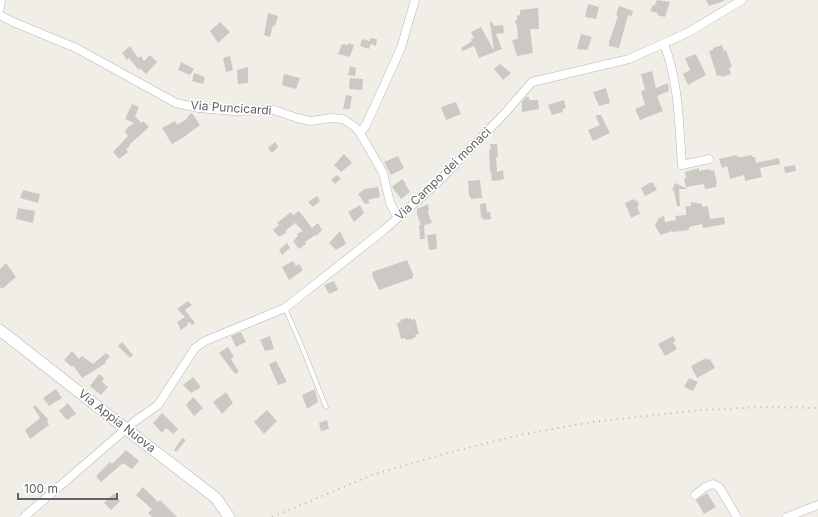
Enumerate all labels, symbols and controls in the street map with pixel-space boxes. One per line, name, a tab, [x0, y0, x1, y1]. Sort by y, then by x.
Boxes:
street label: Via Puncicardi	[190, 97, 272, 118]
street label: Via Campo dei monaci	[392, 124, 494, 223]
street label: Via Appia Nuova	[76, 386, 159, 455]
scale bar	[18, 475, 117, 501]
text: 100 m	[24, 481, 58, 496]

